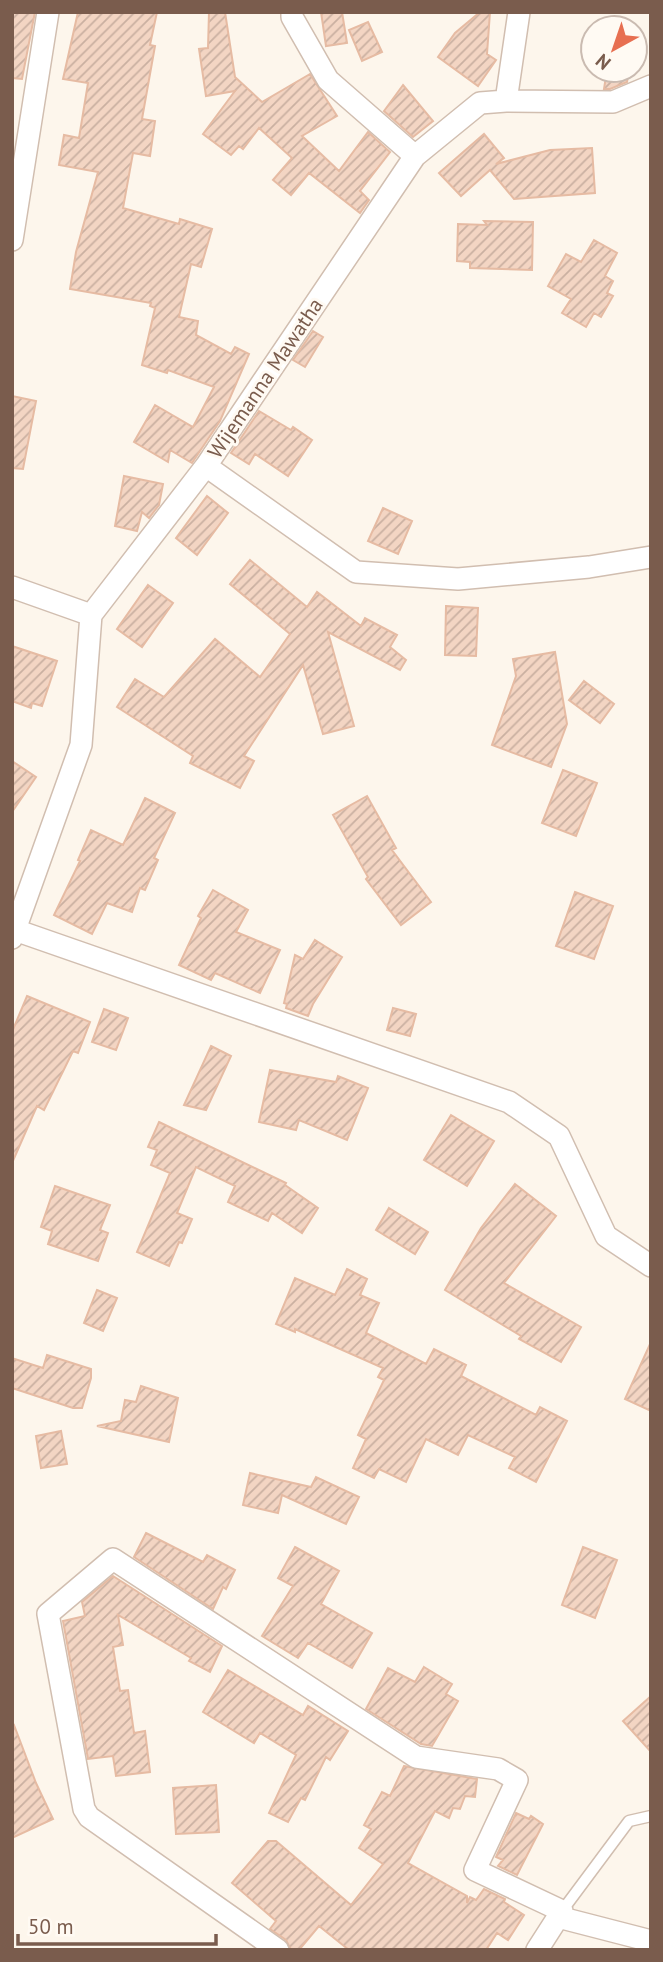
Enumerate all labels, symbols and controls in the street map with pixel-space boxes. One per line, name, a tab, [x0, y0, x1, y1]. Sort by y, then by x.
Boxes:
north arrow	[579, 14, 649, 84]
text: N	[591, 49, 616, 75]
street label: Wijemanna Mawatha	[201, 293, 329, 463]
scale bar	[18, 1902, 215, 1946]
text: 50 m	[28, 1913, 74, 1940]

